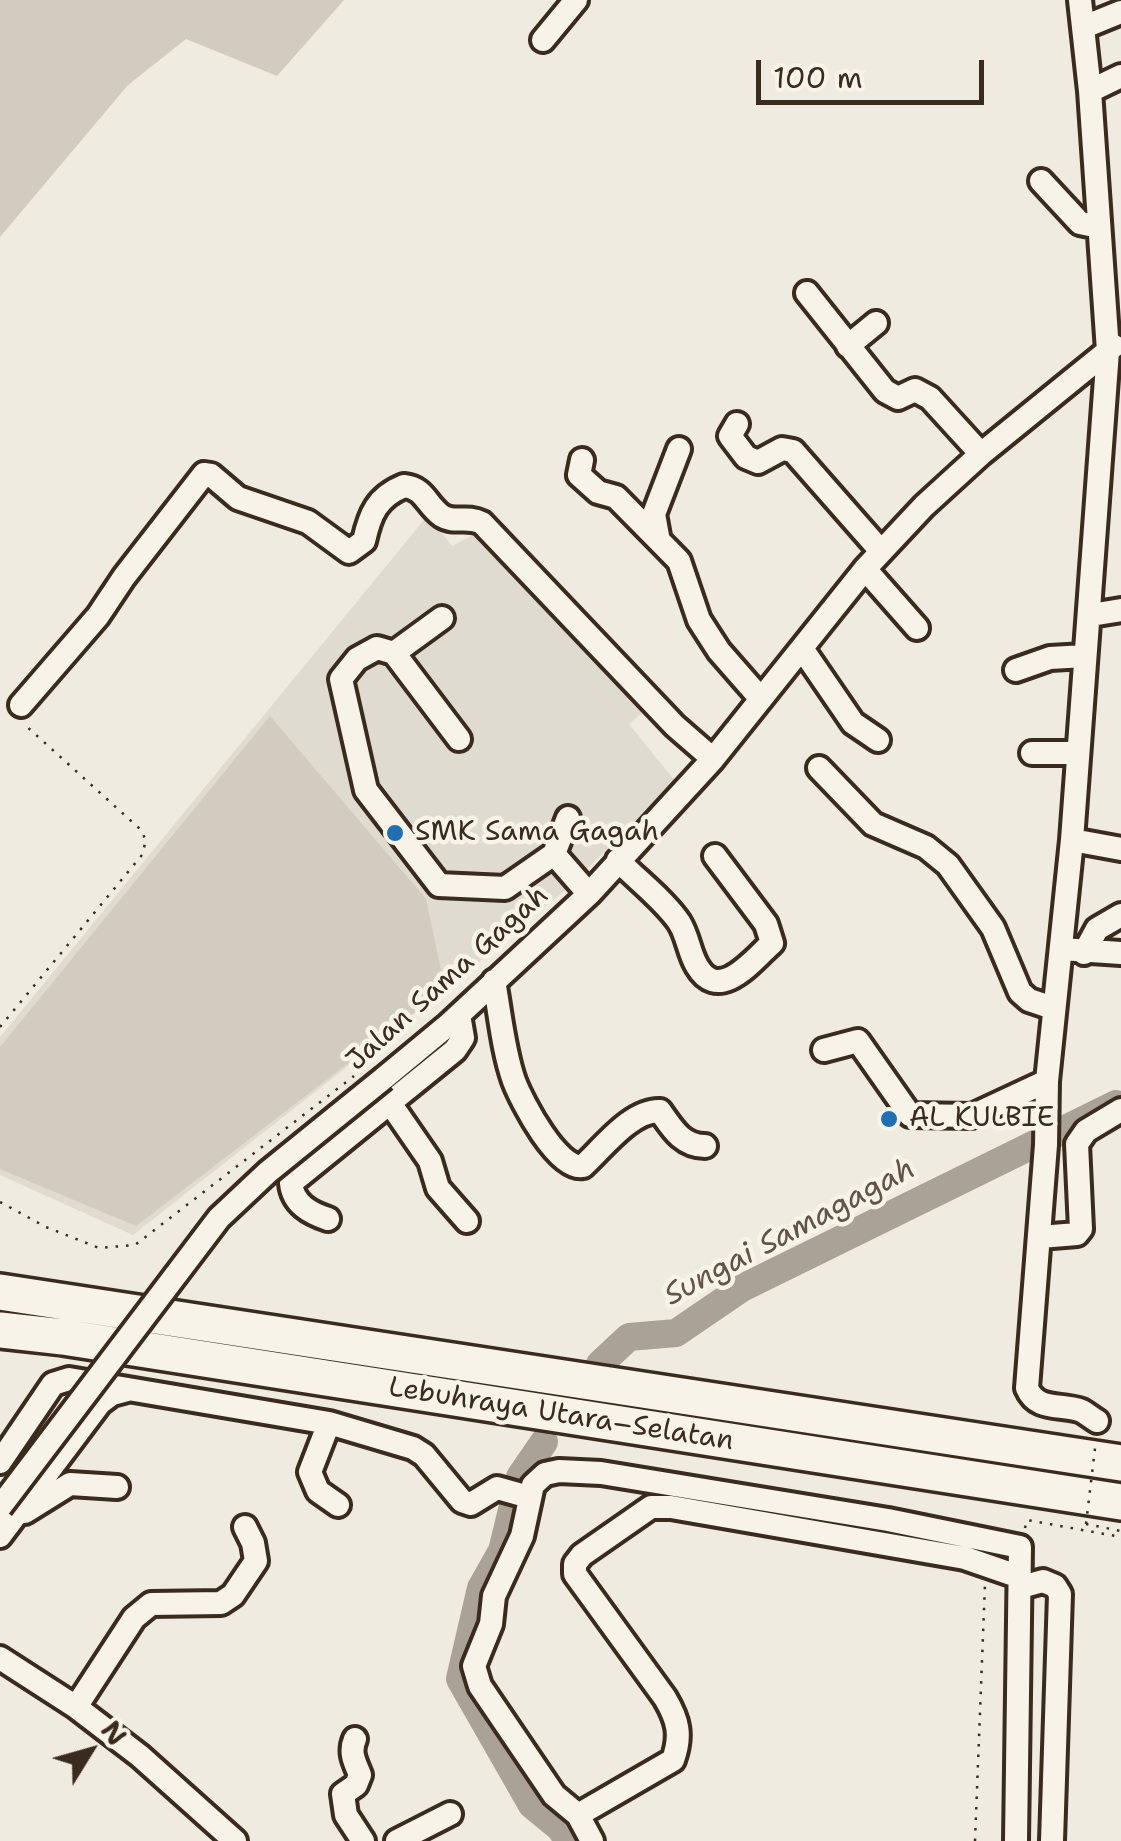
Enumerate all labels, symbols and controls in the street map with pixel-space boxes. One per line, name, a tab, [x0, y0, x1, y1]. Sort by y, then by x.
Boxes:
scale bar	[761, 40, 988, 102]
text: 100 m	[773, 57, 863, 98]
place label: SMK Sama Gagah	[415, 816, 659, 850]
marker: SMK Sama Gagah	[384, 822, 406, 844]
street label: Jalan Sama Gagah	[340, 879, 556, 1079]
place label: AL KULBIE	[909, 1102, 1054, 1136]
marker: AL KULBIE	[878, 1108, 900, 1130]
water label: Sungai Samagagah	[658, 1152, 922, 1314]
street label: Lebuhraya Utara–Selatan	[386, 1371, 736, 1459]
north arrow	[40, 1701, 140, 1801]
text: N	[92, 1713, 136, 1753]

